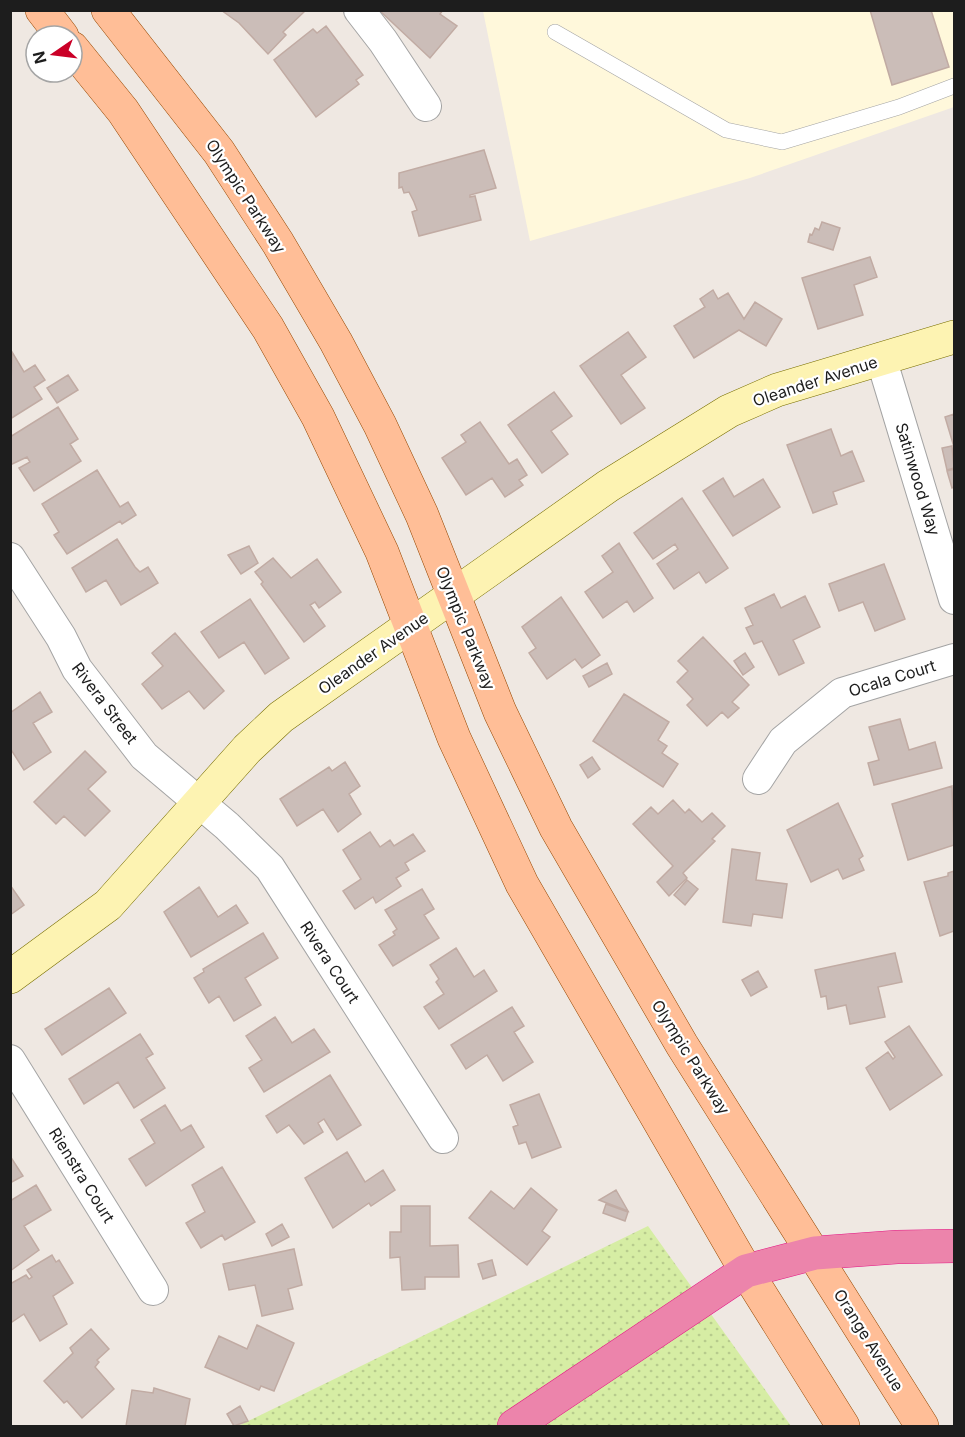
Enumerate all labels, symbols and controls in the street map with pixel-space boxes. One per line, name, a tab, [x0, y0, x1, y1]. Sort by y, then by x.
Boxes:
north arrow	[24, 24, 84, 84]
text: N	[28, 49, 51, 66]
street label: Olympic Parkway	[202, 135, 290, 257]
street label: Oleander Avenue	[750, 351, 880, 411]
street label: Satinwood Way	[891, 420, 945, 538]
street label: Olympic Parkway	[432, 563, 500, 693]
street label: Oleander Avenue	[314, 608, 432, 698]
street label: Ocala Court	[846, 655, 938, 701]
street label: Rivera Street	[68, 658, 142, 748]
street label: Rivera Court	[296, 917, 364, 1007]
street label: Olympic Parkway	[648, 996, 734, 1118]
street label: Rienstra Court	[45, 1124, 119, 1226]
street label: Orange Avenue	[830, 1285, 908, 1395]

